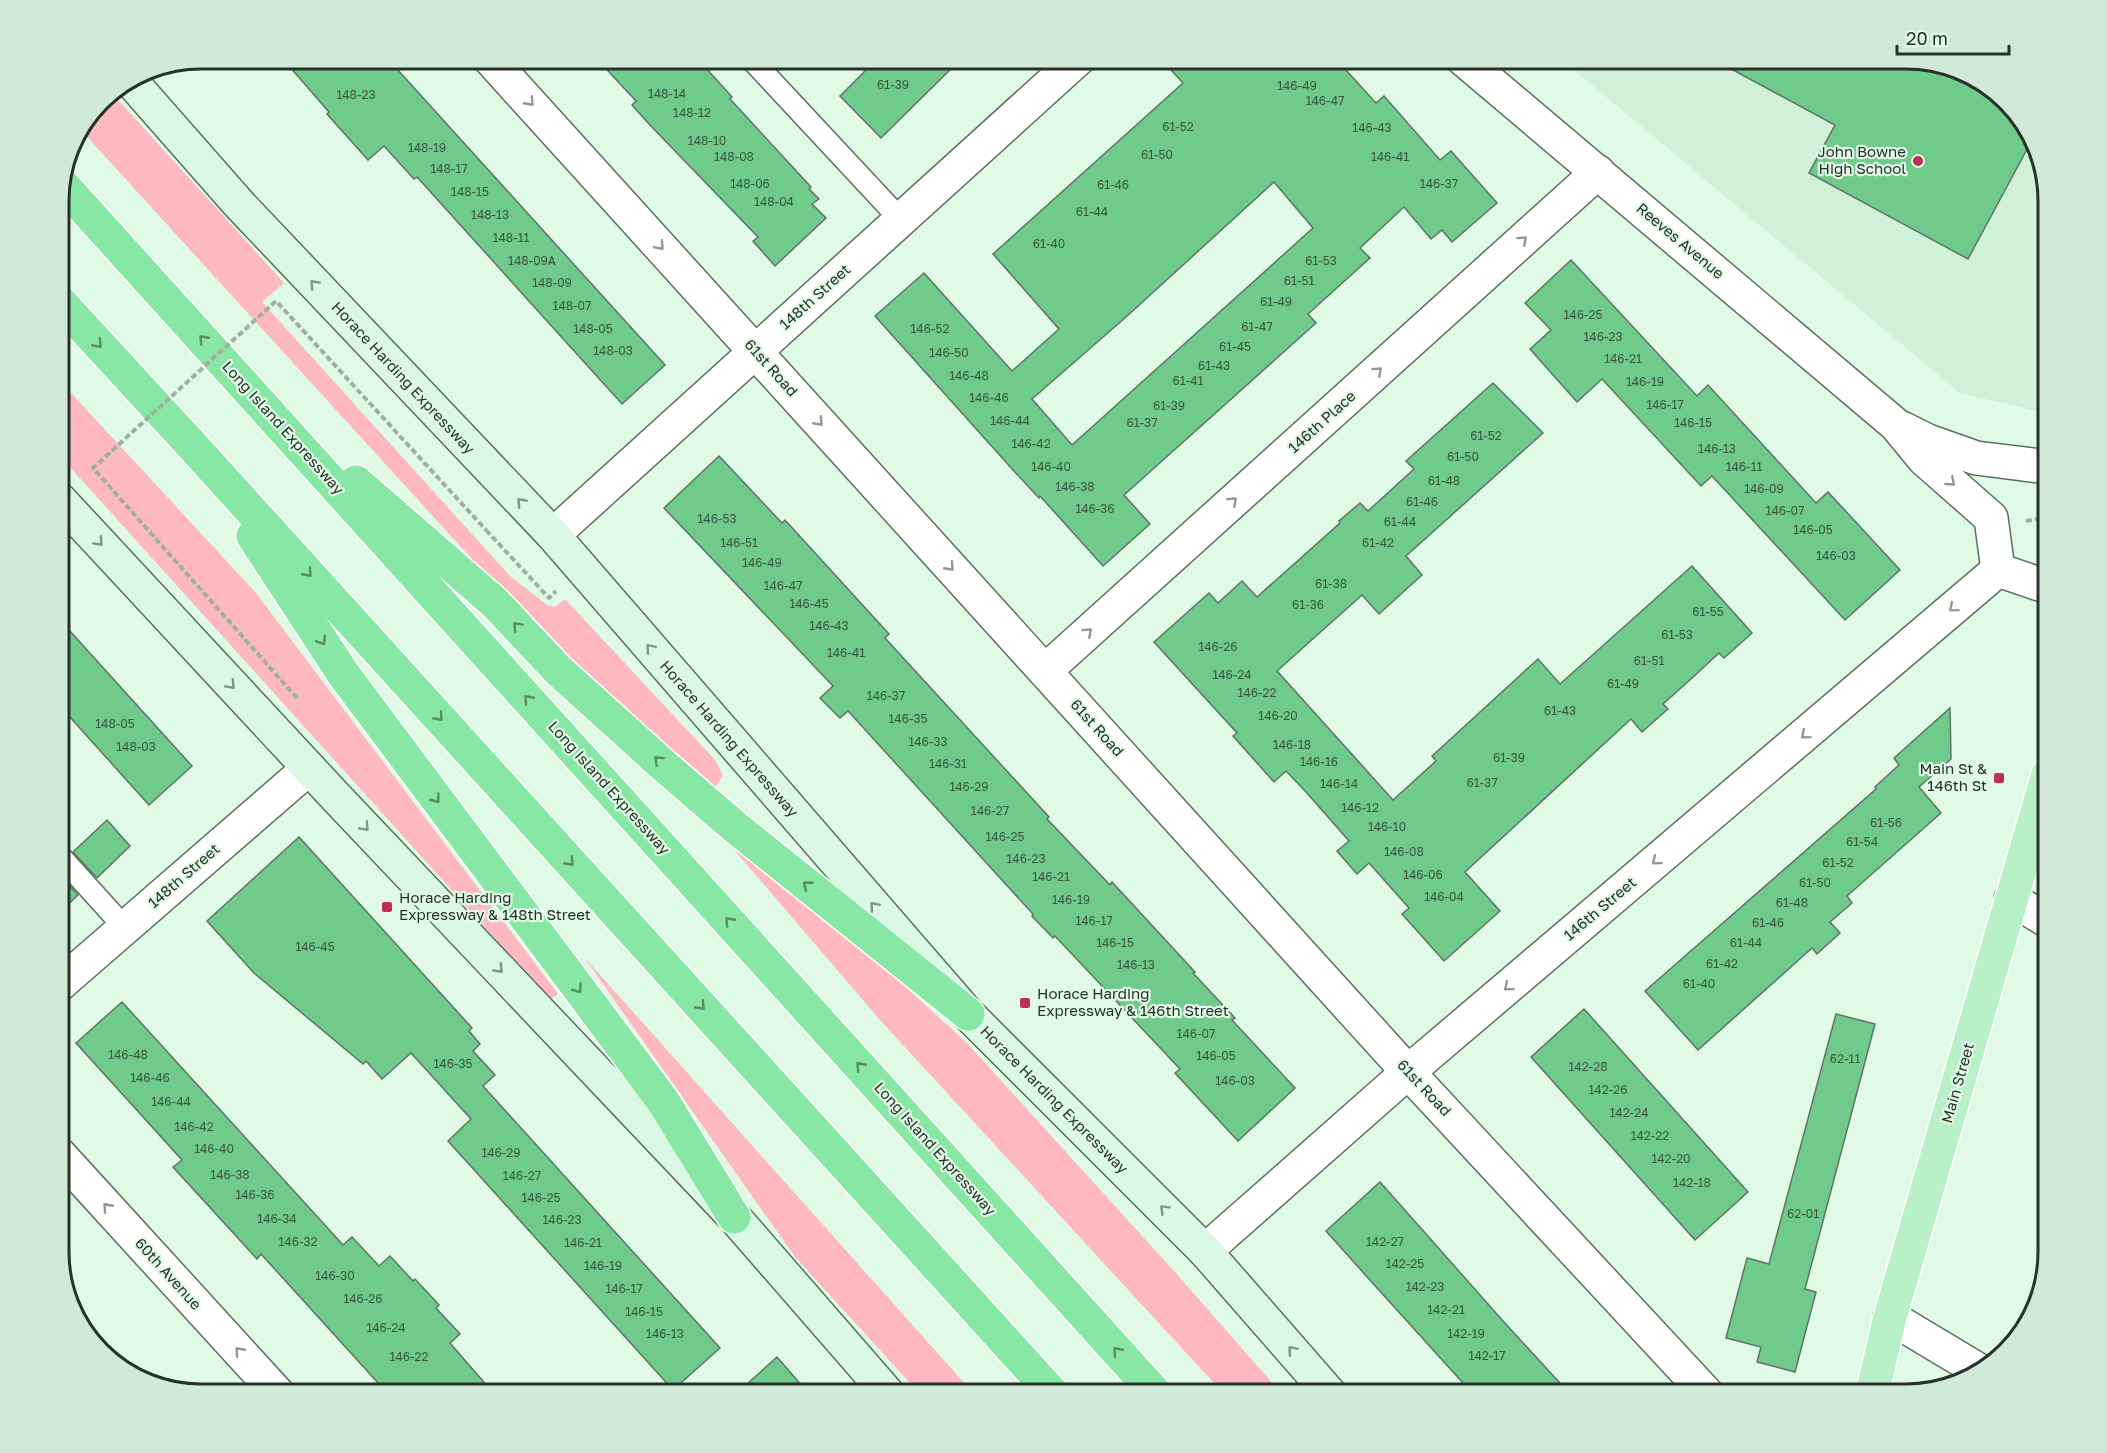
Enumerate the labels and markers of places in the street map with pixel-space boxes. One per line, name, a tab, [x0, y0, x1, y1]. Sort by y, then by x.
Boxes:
place label: John Bowne High School	[1817, 142, 1906, 177]
marker: John Bowne High School	[1911, 154, 1925, 168]
place label: Main St & 146th St	[1920, 759, 1987, 794]
marker: Main St & 146th St	[1992, 771, 2006, 785]
place label: Horace Harding Expressway & 148th Street	[399, 888, 591, 923]
marker: Horace Harding Expressway & 148th Street	[380, 900, 394, 914]
place label: Horace Harding Expressway & 146th Street	[1037, 984, 1229, 1019]
marker: Horace Harding Expressway & 146th Street	[1018, 996, 1032, 1010]

